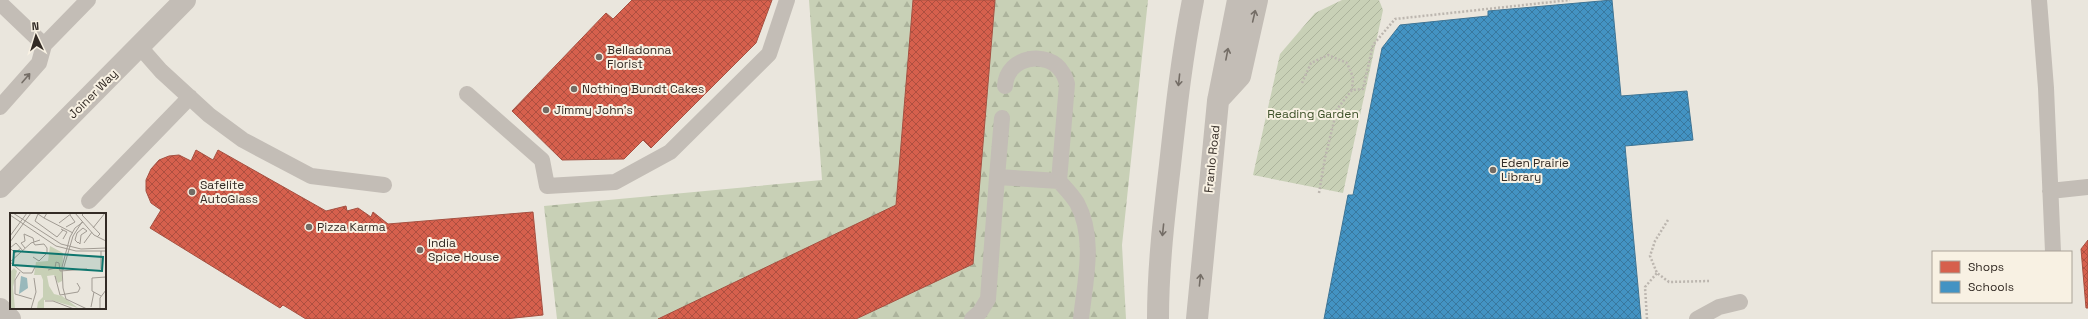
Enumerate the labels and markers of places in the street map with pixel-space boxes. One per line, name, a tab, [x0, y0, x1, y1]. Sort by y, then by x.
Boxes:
place label: Belladonna Florist	[607, 42, 672, 72]
marker: Belladonna Florist	[594, 52, 604, 62]
place label: Nothing Bundt Cakes	[582, 81, 704, 97]
marker: Nothing Bundt Cakes	[569, 84, 579, 94]
place label: Jimmy John's	[554, 102, 633, 118]
marker: Jimmy John's	[541, 105, 551, 115]
place label: Eden Prairie Library	[1501, 155, 1569, 185]
marker: Eden Prairie Library	[1488, 165, 1498, 175]
place label: Safelite AutoGlass	[200, 177, 258, 207]
marker: Safelite AutoGlass	[187, 187, 197, 197]
place label: Pizza Karma	[317, 219, 386, 235]
marker: Pizza Karma	[304, 222, 314, 232]
place label: India Spice House	[428, 235, 499, 265]
marker: India Spice House	[415, 245, 425, 255]

